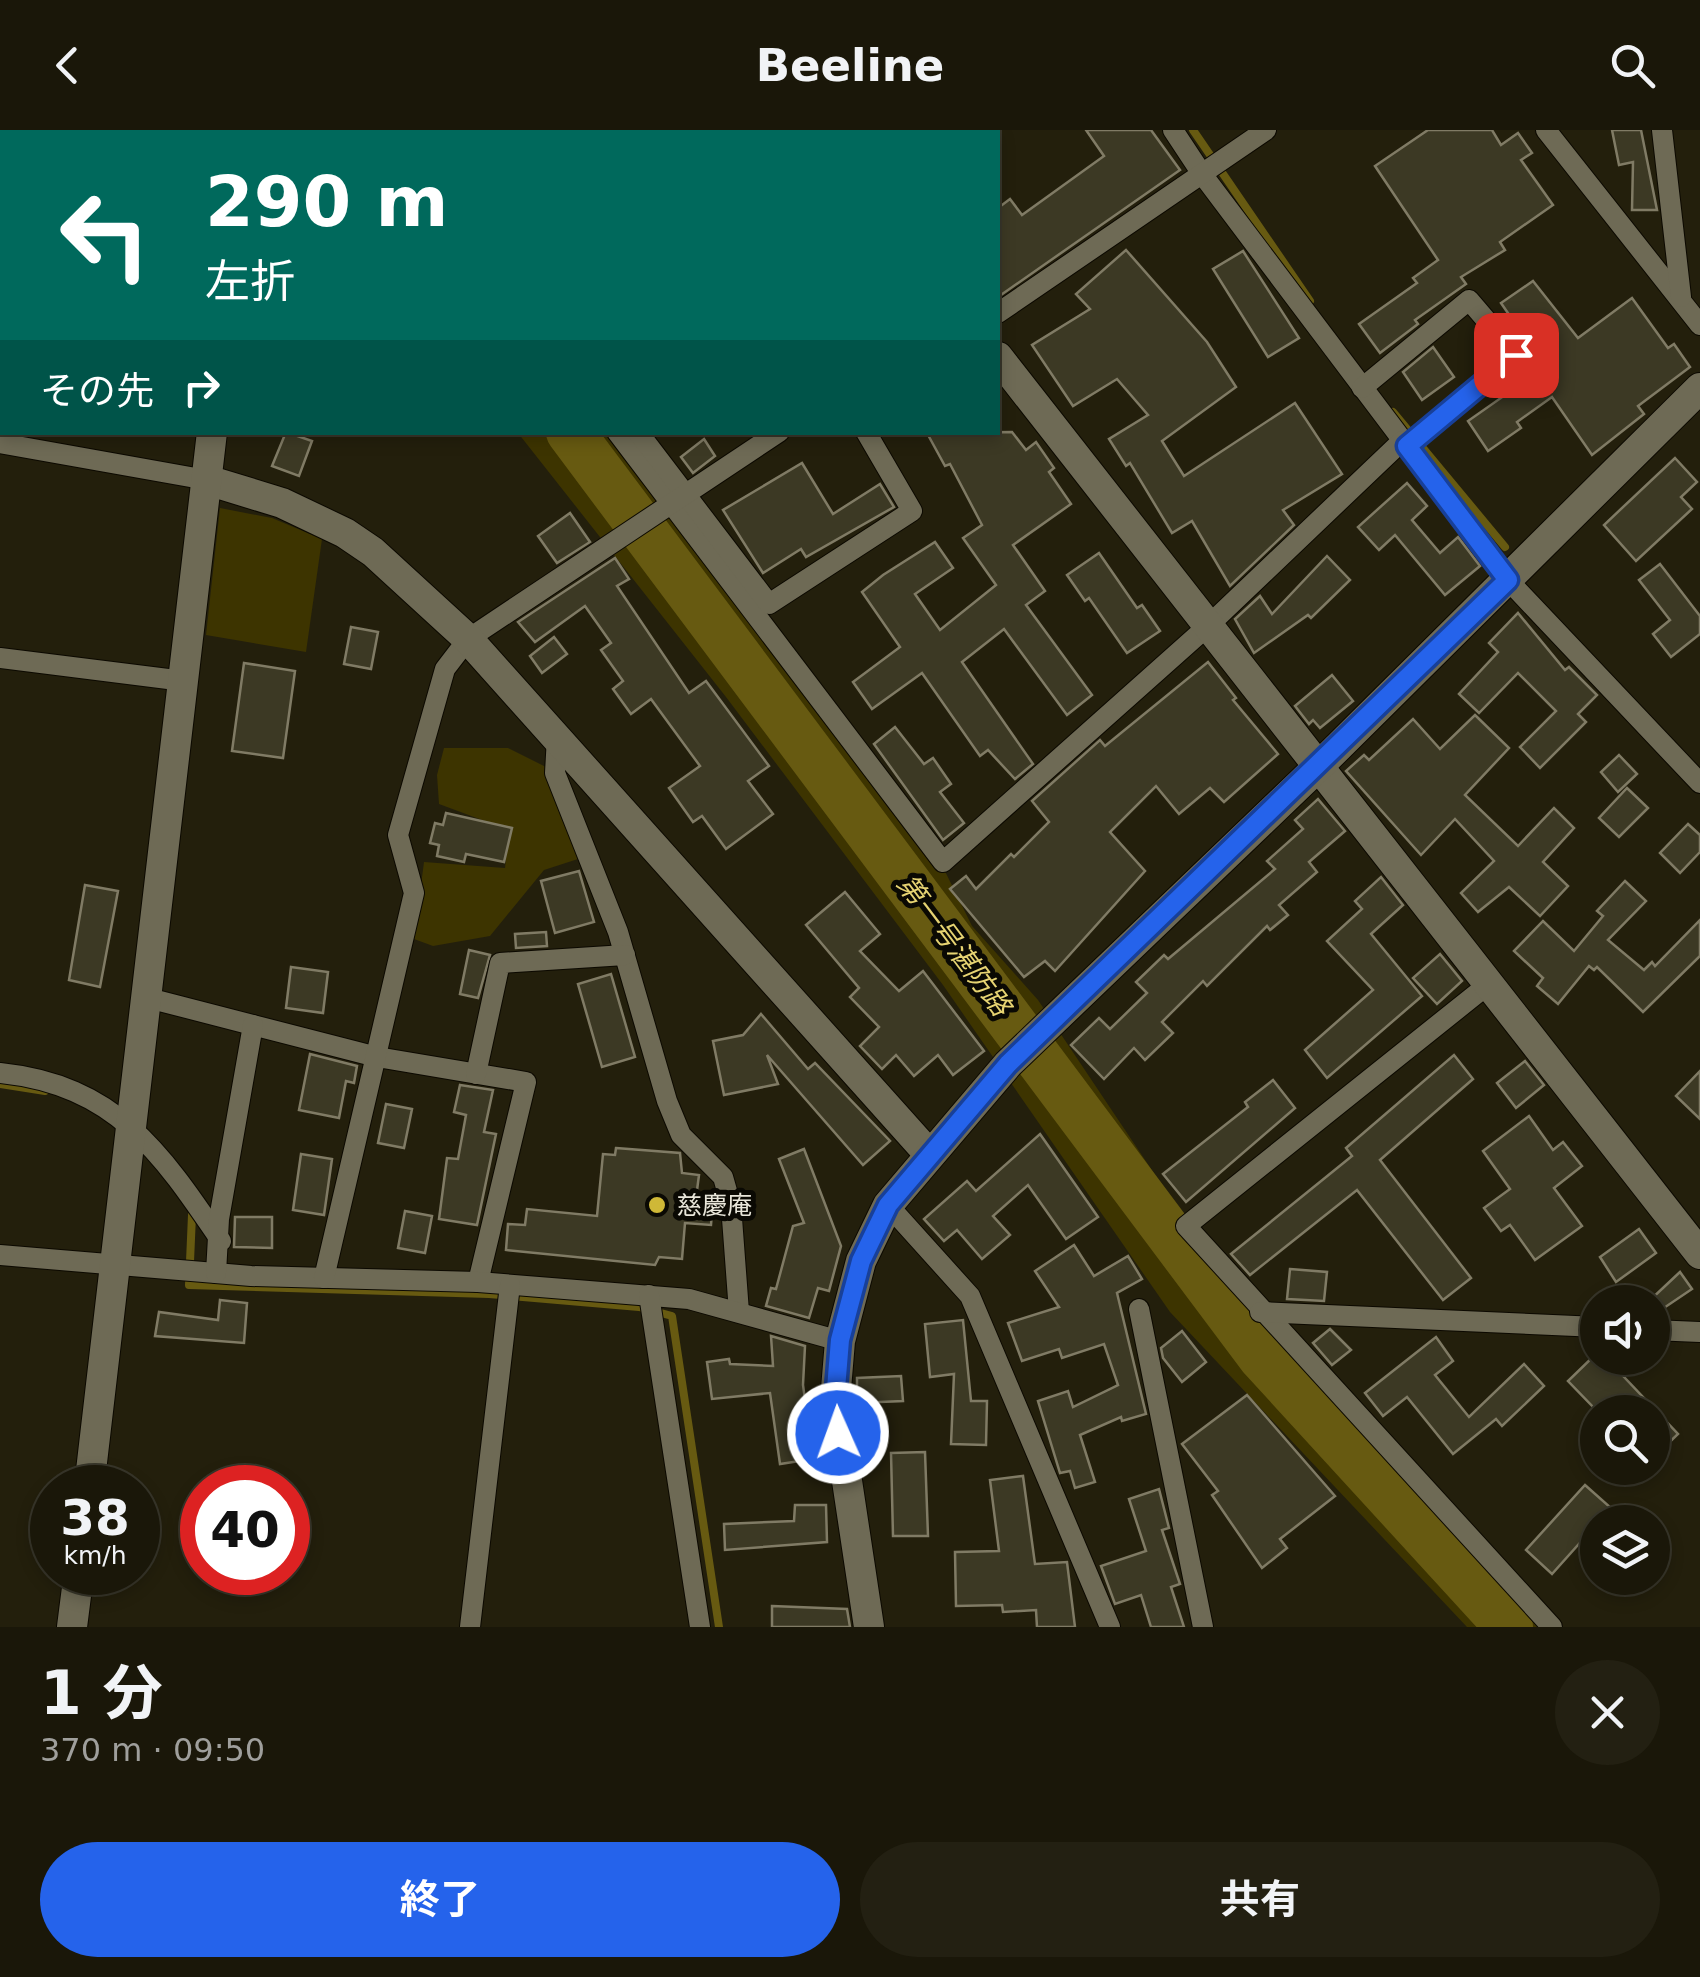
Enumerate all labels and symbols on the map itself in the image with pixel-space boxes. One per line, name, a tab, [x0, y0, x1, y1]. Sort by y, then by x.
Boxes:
pin	[1474, 313, 1559, 398]
water label: 第一号湛防路	[890, 868, 1019, 1024]
place label: 慈慶庵	[677, 1191, 752, 1220]
marker: 慈慶庵	[646, 1194, 668, 1216]
position arrow	[786, 1381, 890, 1485]
speed limit sign: 40	[180, 1465, 310, 1595]

